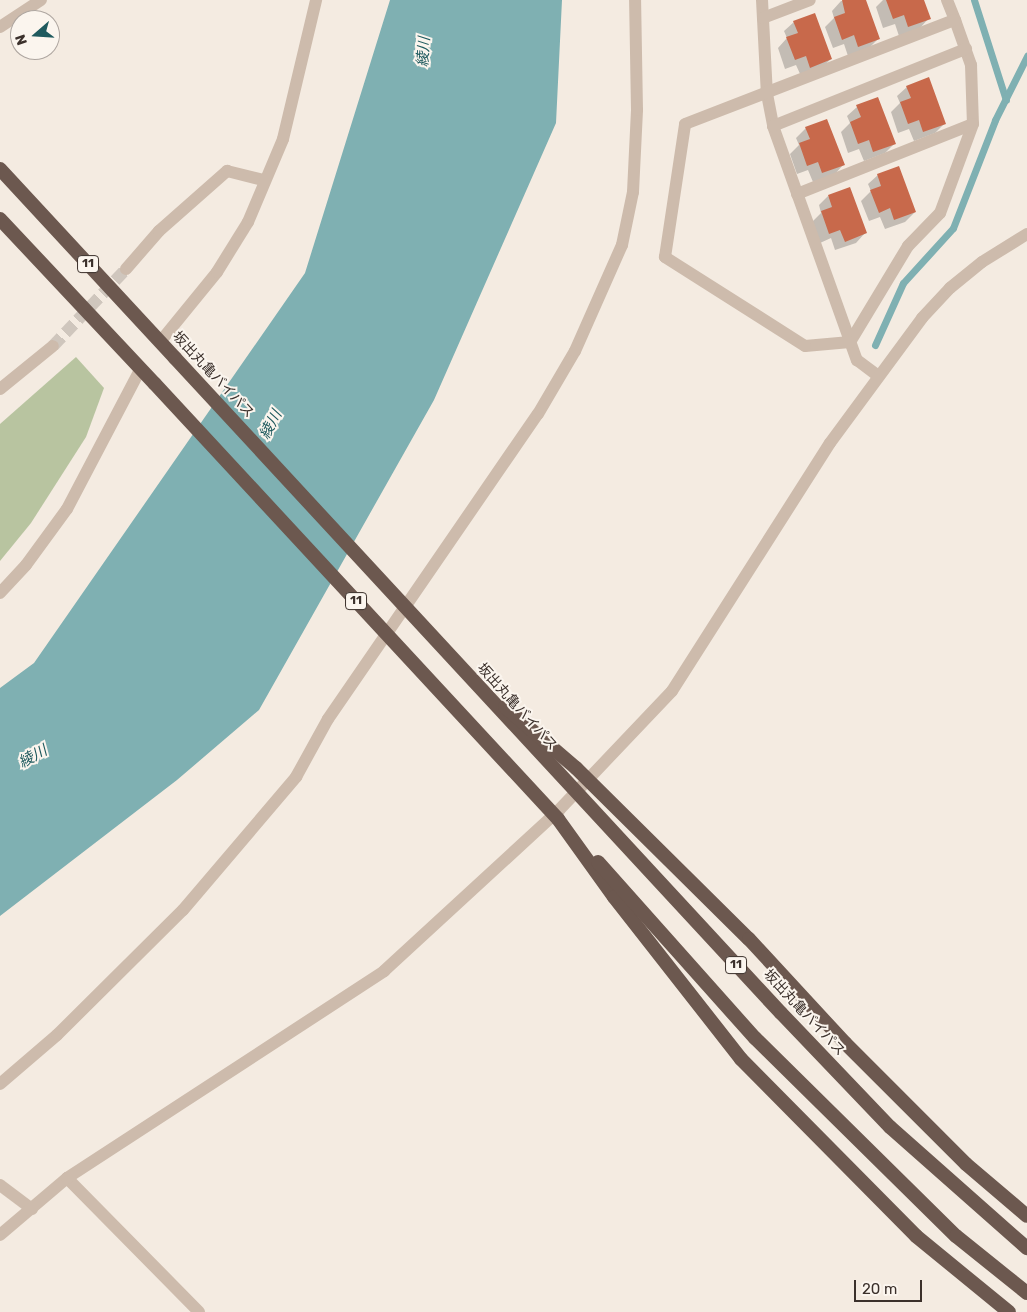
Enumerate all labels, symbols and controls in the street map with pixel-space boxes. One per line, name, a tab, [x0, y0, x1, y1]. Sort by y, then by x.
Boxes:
north arrow	[10, 10, 60, 60]
text: N	[12, 32, 31, 47]
water label: 綾川	[414, 36, 434, 68]
road number: 11	[77, 254, 99, 274]
street label: 坂出丸亀バイパス	[169, 328, 257, 422]
water label: 綾川	[256, 408, 286, 442]
road number: 11	[345, 592, 367, 610]
street label: 坂出丸亀バイパス	[473, 660, 561, 754]
water label: 綾川	[16, 742, 50, 772]
road number: 11	[725, 956, 747, 974]
street label: 坂出丸亀バイパス	[760, 966, 848, 1060]
scale bar	[857, 1270, 924, 1302]
text: 20 m	[862, 1280, 897, 1298]

